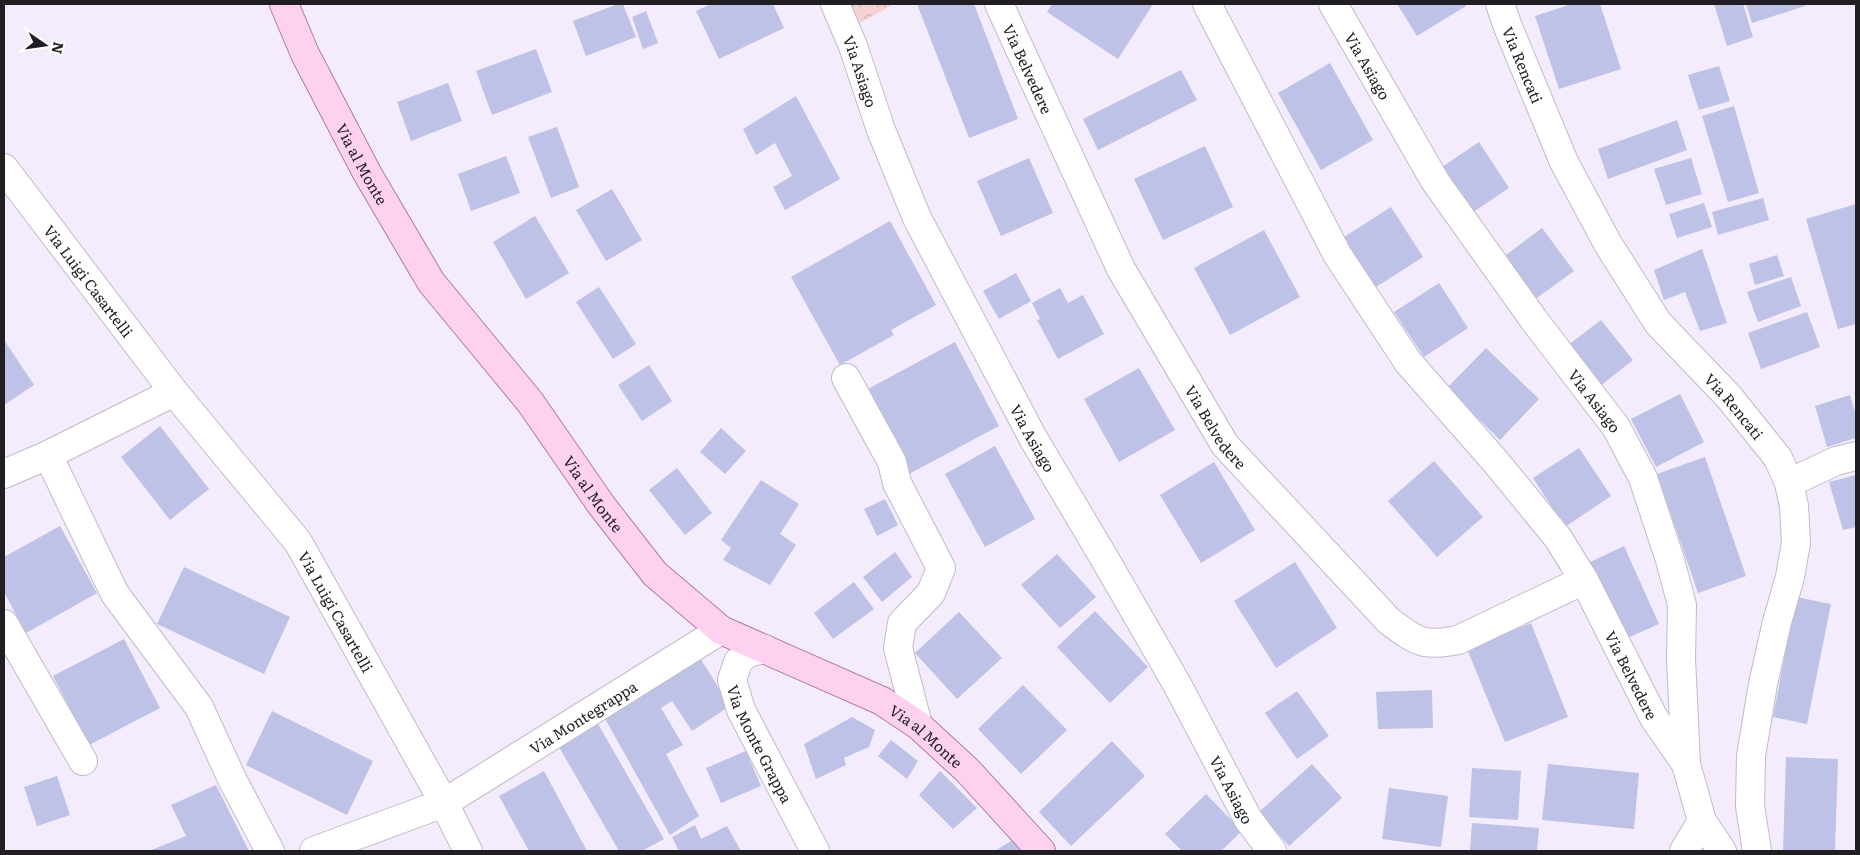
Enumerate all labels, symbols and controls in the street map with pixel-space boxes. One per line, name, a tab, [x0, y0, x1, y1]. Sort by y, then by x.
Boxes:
north arrow	[20, 20, 70, 70]
street label: Via Belvedere	[998, 20, 1059, 117]
street label: Via Rencati	[1497, 23, 1550, 106]
street label: Via Asiago	[1340, 27, 1397, 104]
street label: Via Asiago	[838, 31, 884, 110]
text: N	[48, 40, 70, 56]
street label: Via al Monte	[331, 119, 394, 209]
street label: Via Luigi Casartelli	[39, 219, 139, 341]
street label: Via Asiago	[1564, 364, 1627, 437]
street label: Via Rencati	[1700, 367, 1770, 444]
street label: Via Belvedere	[1180, 380, 1253, 474]
street label: Via Asiago	[1005, 400, 1062, 476]
street label: Via al Monte	[559, 450, 630, 537]
street label: Via Luigi Casartelli	[293, 546, 380, 676]
street label: Via Belvedere	[1600, 626, 1664, 723]
street label: Via Montegrappa	[524, 673, 642, 759]
street label: Via Monte Grappa	[722, 682, 800, 808]
street label: Via al Monte	[885, 698, 969, 773]
street label: Via Asiago	[1205, 751, 1260, 828]

